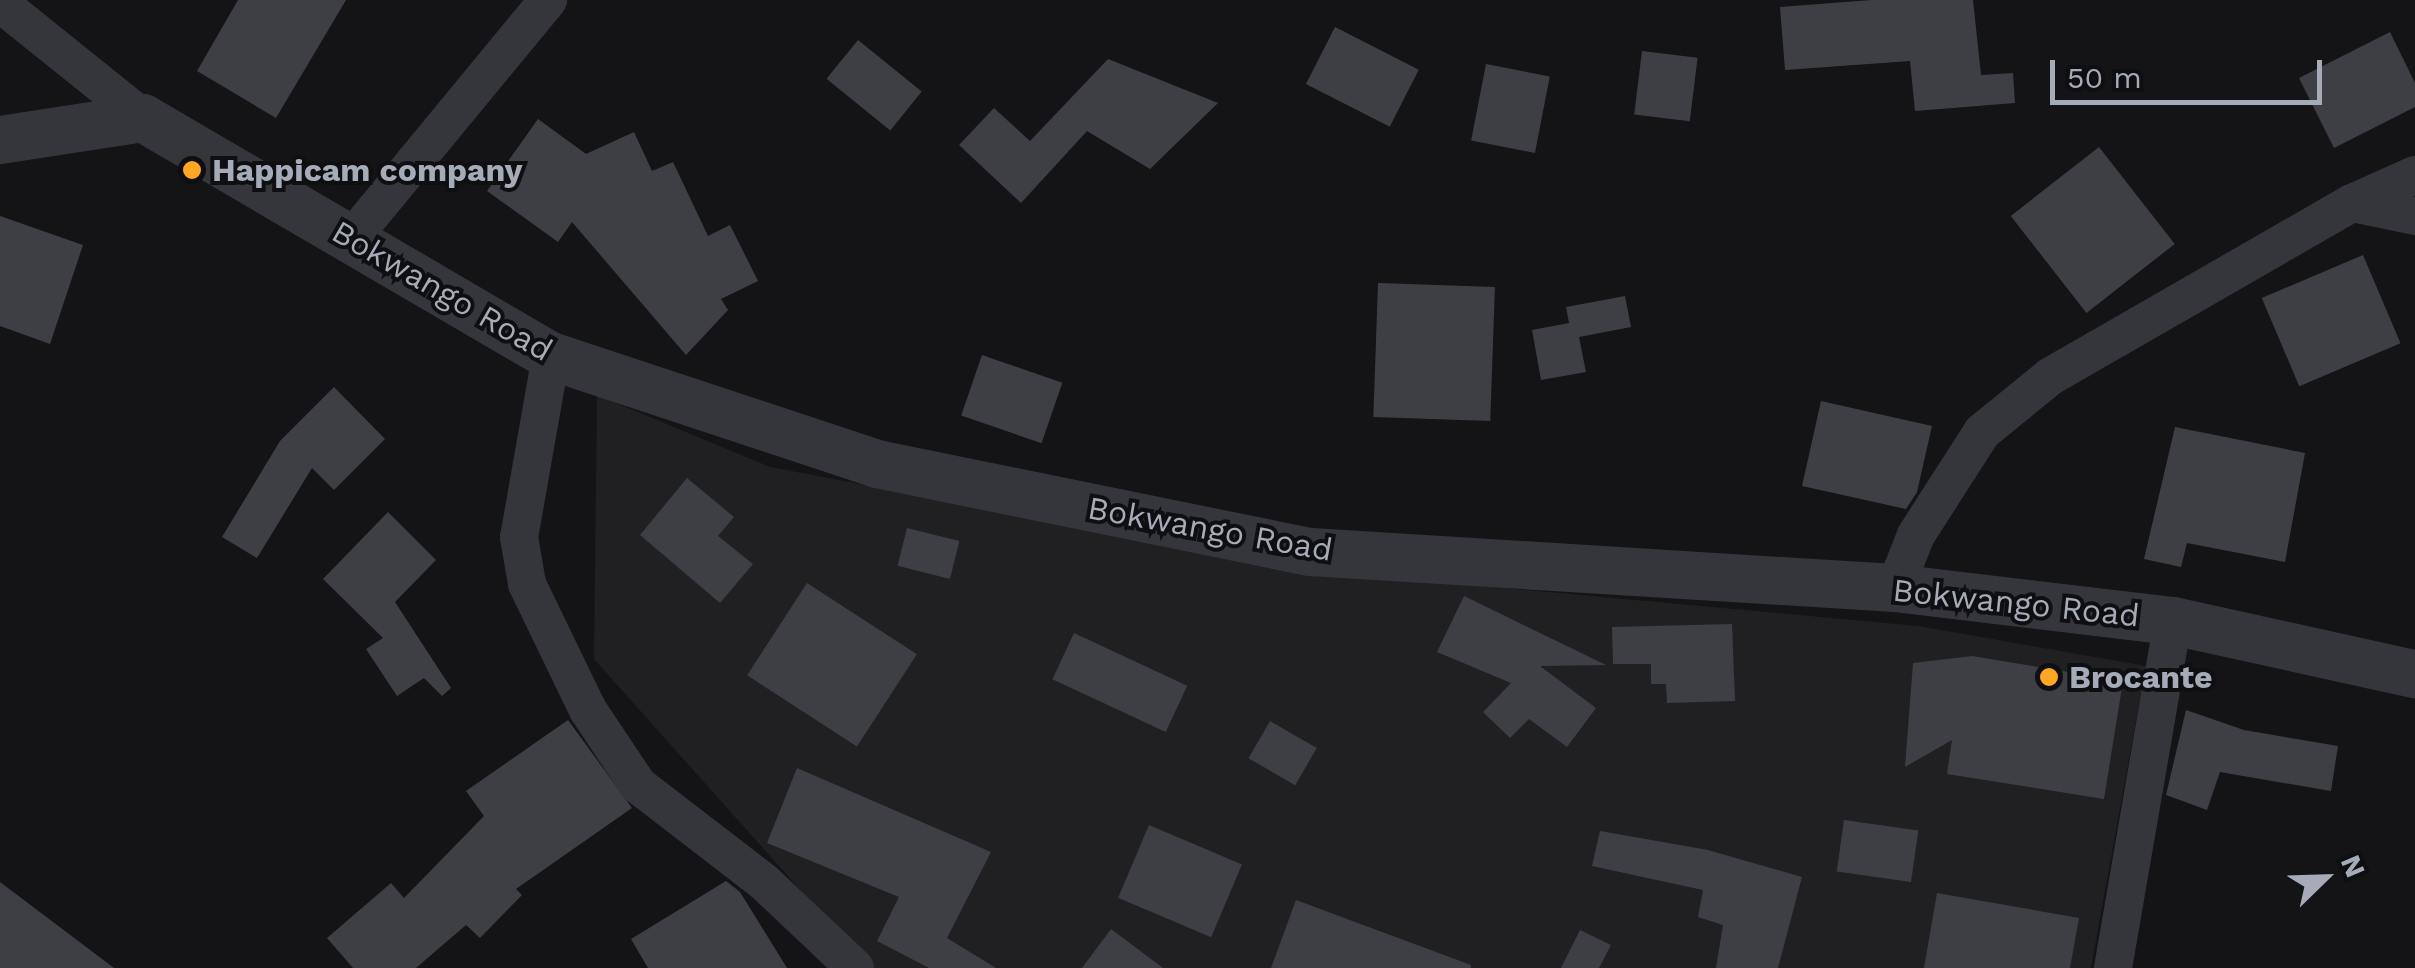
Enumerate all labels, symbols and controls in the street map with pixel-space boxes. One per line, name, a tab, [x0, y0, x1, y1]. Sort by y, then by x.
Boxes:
scale bar	[2055, 40, 2328, 102]
text: 50 m	[2067, 60, 2142, 95]
place label: Happicam company	[212, 151, 523, 189]
marker: Happicam company	[181, 159, 203, 181]
street label: Bokwango Road	[325, 212, 559, 370]
street label: Bokwango Road	[1085, 489, 1335, 569]
street label: Bokwango Road	[1891, 571, 2141, 635]
place label: Brocante	[2069, 658, 2213, 696]
marker: Brocante	[2038, 666, 2060, 688]
north arrow	[2275, 828, 2375, 928]
text: N	[2334, 850, 2372, 882]

